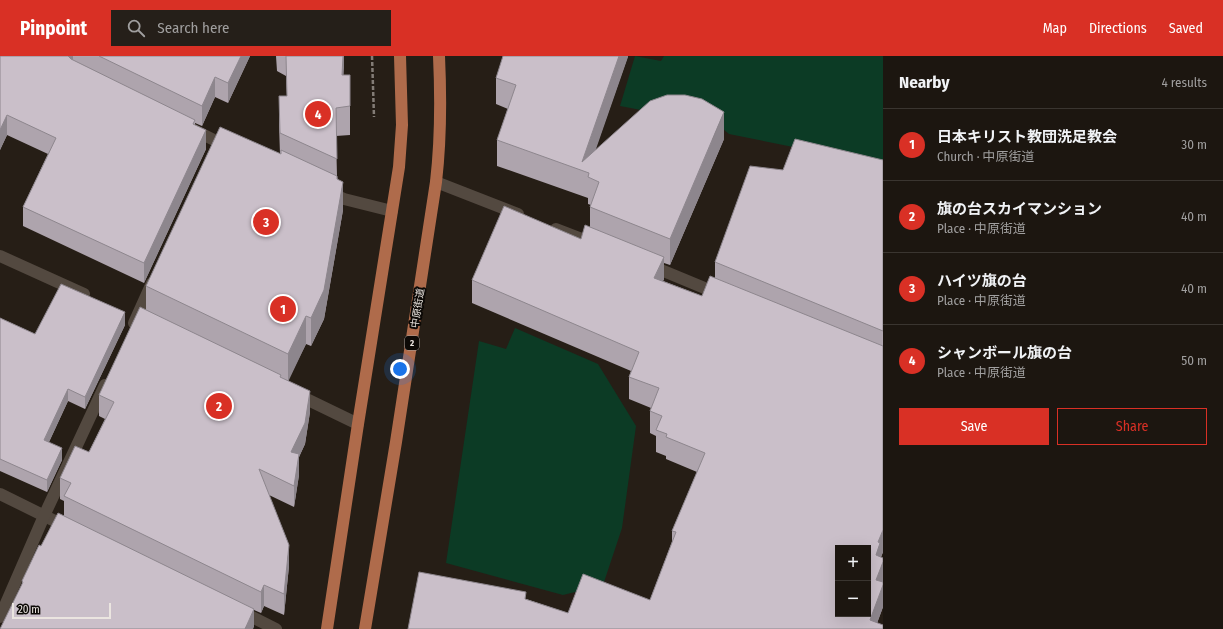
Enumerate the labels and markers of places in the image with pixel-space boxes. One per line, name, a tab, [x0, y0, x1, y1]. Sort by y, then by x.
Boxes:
pin: 4	[305, 99, 331, 129]
pin: 3	[253, 207, 279, 237]
pin: 1	[270, 294, 296, 324]
pin: 2	[206, 391, 232, 421]

